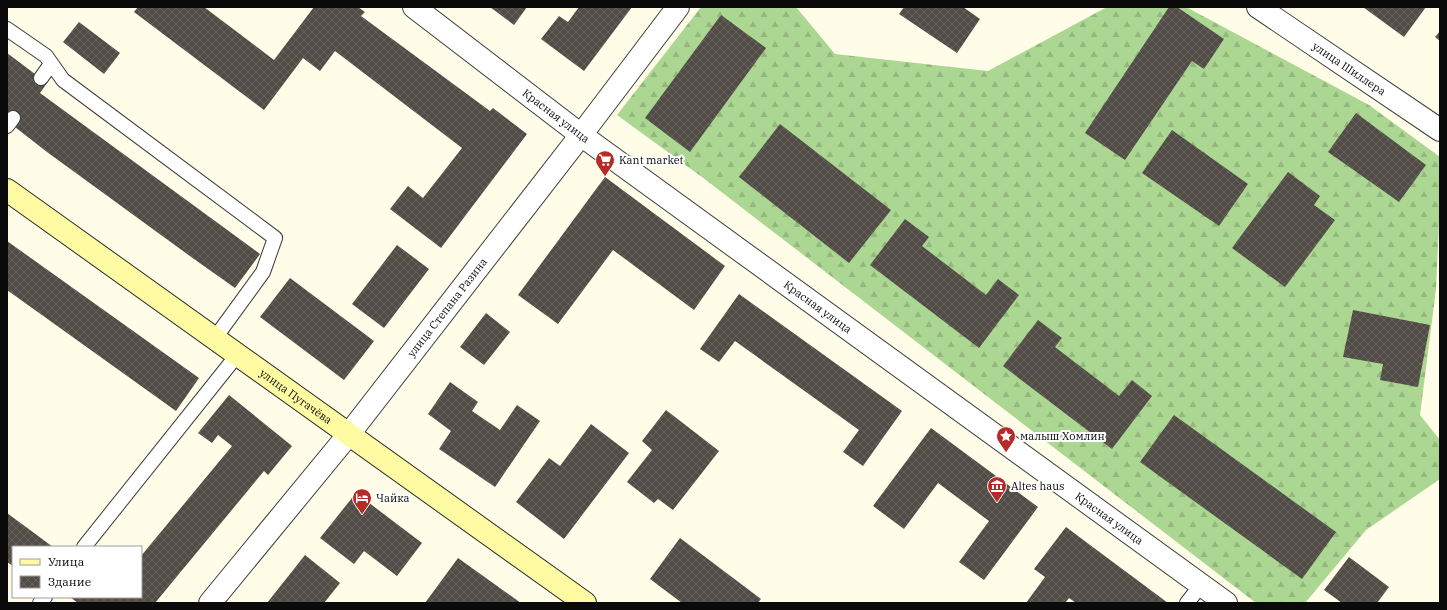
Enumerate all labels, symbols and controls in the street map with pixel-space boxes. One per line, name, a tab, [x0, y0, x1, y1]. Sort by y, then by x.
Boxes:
street label: улица Шиллера	[1310, 39, 1389, 98]
street label: Красная улица	[520, 86, 592, 146]
supermarket icon: Kant market	[594, 149, 616, 177]
place label: Kant market	[619, 153, 684, 167]
street label: улица Степана Разина	[404, 255, 490, 360]
street label: Красная улица	[781, 277, 855, 336]
street label: улица Пугачёва	[257, 366, 335, 427]
place icon: малыш Хомлин	[995, 425, 1017, 453]
place label: малыш Хомлин	[1020, 429, 1105, 443]
museum icon: Altes haus	[986, 475, 1008, 503]
place label: Altes haus	[1011, 479, 1064, 493]
hotel icon: Чайка	[351, 487, 373, 515]
street label: Красная улица	[1072, 489, 1146, 548]
place label: Чайка	[376, 491, 410, 505]
legend	[12, 546, 142, 598]
text: Улица	[48, 554, 85, 569]
text: Здание	[48, 574, 91, 589]

